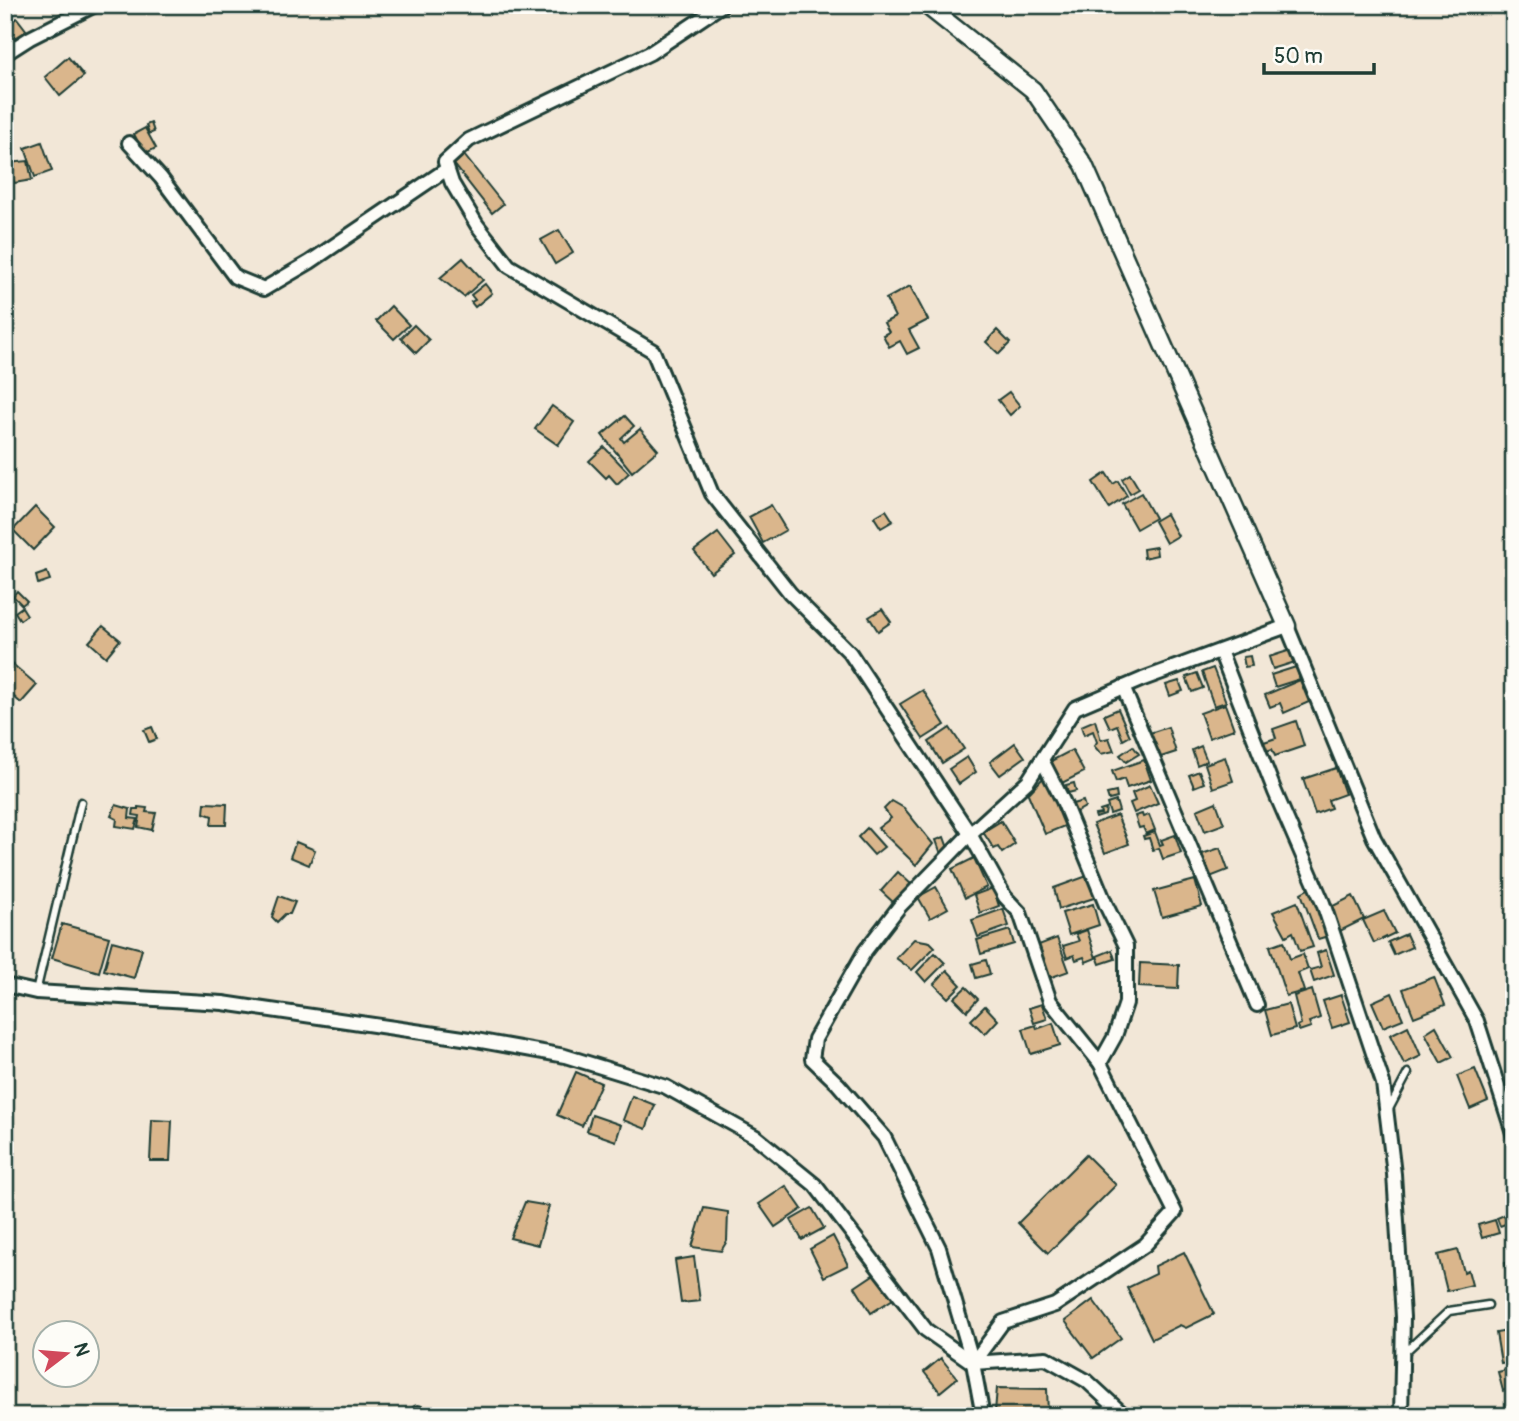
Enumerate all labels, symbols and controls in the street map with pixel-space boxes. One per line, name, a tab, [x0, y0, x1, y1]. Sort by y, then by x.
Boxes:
scale bar	[1264, 32, 1374, 76]
text: 50 m	[1274, 43, 1323, 70]
north arrow	[32, 1320, 102, 1390]
text: N	[68, 1340, 95, 1359]

